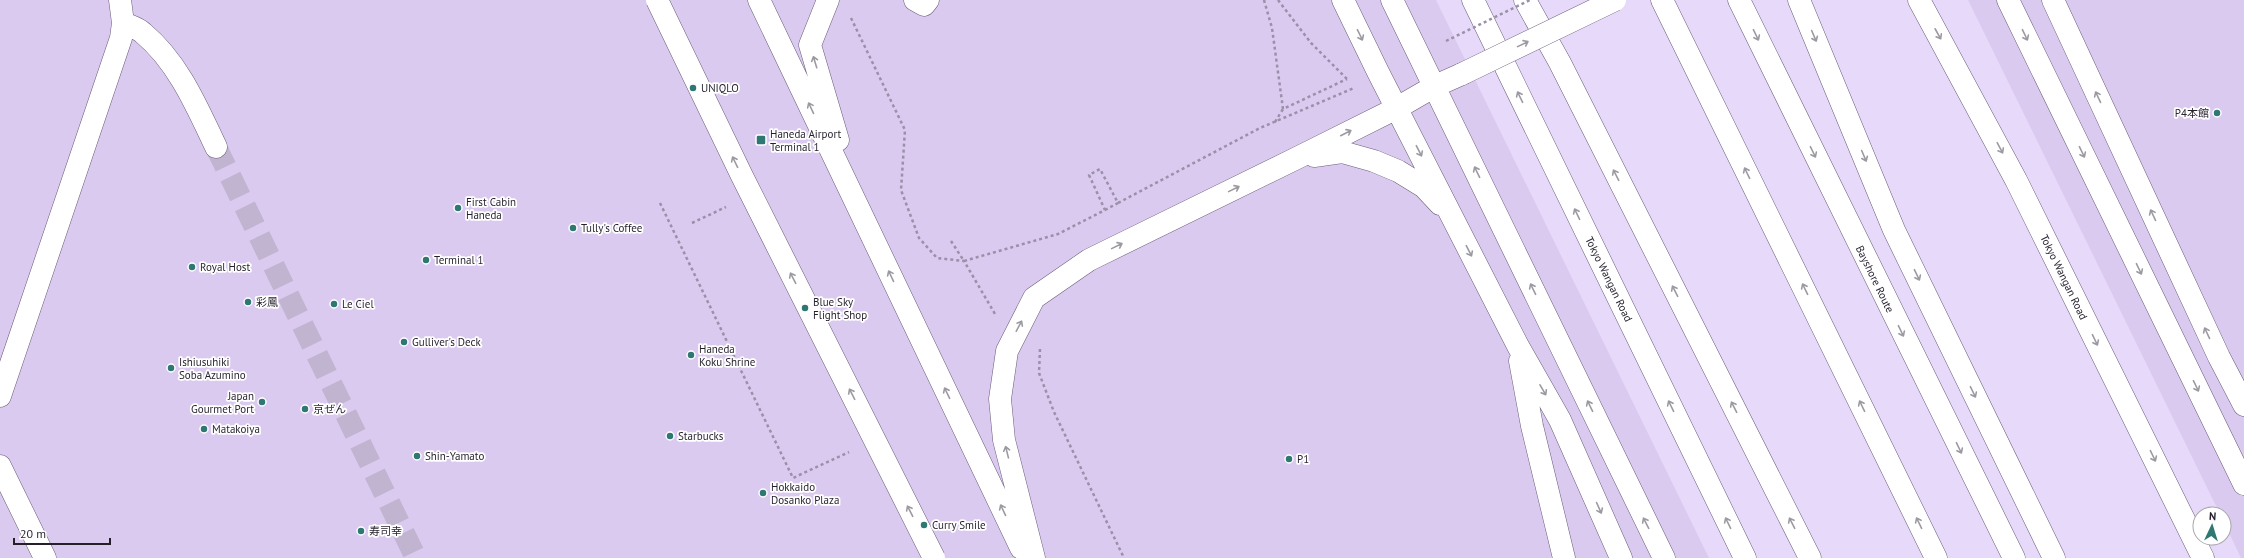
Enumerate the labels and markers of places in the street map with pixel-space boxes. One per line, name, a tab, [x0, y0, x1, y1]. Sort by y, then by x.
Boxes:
place label: UNIQLO	[701, 81, 739, 95]
marker: UNIQLO	[688, 83, 698, 93]
place label: P4本館	[2175, 106, 2209, 120]
marker: P4本館	[2212, 108, 2222, 118]
place label: Haneda Airport Terminal 1	[770, 127, 841, 154]
marker: Haneda Airport Terminal 1	[755, 134, 767, 146]
place label: First Cabin Haneda	[466, 195, 516, 222]
marker: First Cabin Haneda	[453, 203, 463, 213]
place label: Tully's Coffee	[581, 221, 643, 235]
marker: Tully's Coffee	[568, 223, 578, 233]
place label: Terminal 1	[434, 253, 484, 267]
marker: Terminal 1	[421, 255, 431, 265]
place label: Royal Host	[200, 260, 250, 274]
marker: Royal Host	[187, 262, 197, 272]
place label: 彩鳳	[256, 295, 278, 309]
place label: Blue Sky Flight Shop	[813, 295, 867, 322]
marker: 彩鳳	[243, 297, 253, 307]
place label: Le Ciel	[342, 297, 374, 311]
marker: Le Ciel	[329, 299, 339, 309]
marker: Blue Sky Flight Shop	[800, 303, 810, 313]
place label: Gulliver's Deck	[412, 335, 481, 349]
marker: Gulliver's Deck	[399, 337, 409, 347]
place label: Haneda Koku Shrine	[699, 342, 756, 369]
marker: Haneda Koku Shrine	[686, 350, 696, 360]
place label: Ishiusuhiki Soba Azumino	[179, 355, 246, 382]
marker: Ishiusuhiki Soba Azumino	[166, 363, 176, 373]
place label: Japan Gourmet Port	[191, 389, 254, 416]
marker: Japan Gourmet Port	[257, 397, 267, 407]
place label: 京ぜん	[313, 402, 346, 416]
marker: 京ぜん	[300, 404, 310, 414]
place label: Matakoiya	[212, 422, 260, 436]
marker: Matakoiya	[199, 424, 209, 434]
place label: Starbucks	[678, 429, 724, 443]
marker: Starbucks	[665, 431, 675, 441]
place label: Shin-Yamato	[425, 449, 484, 463]
marker: Shin-Yamato	[412, 451, 422, 461]
place label: P1	[1297, 452, 1309, 466]
marker: P1	[1284, 454, 1294, 464]
place label: Hokkaido Dosanko Plaza	[771, 480, 839, 507]
marker: Hokkaido Dosanko Plaza	[758, 488, 768, 498]
place label: Curry Smile	[932, 518, 986, 532]
marker: Curry Smile	[919, 520, 929, 530]
place label: 寿司幸	[369, 524, 402, 538]
marker: 寿司幸	[356, 526, 366, 536]

